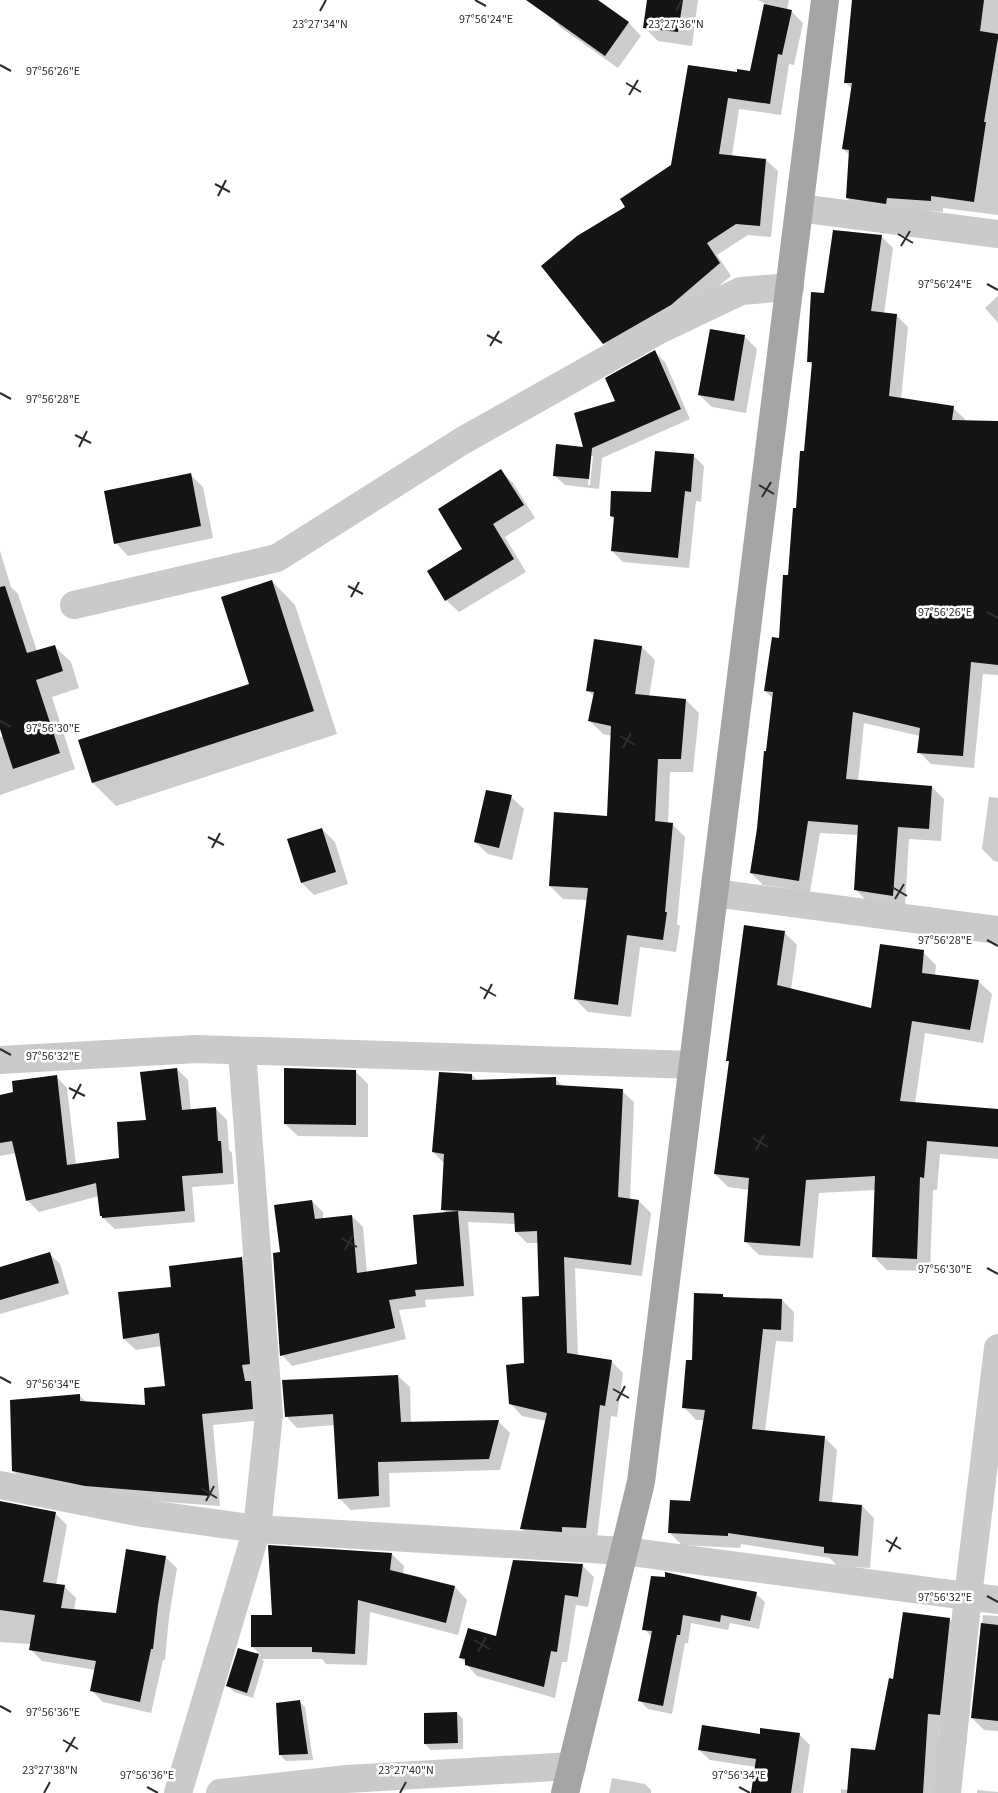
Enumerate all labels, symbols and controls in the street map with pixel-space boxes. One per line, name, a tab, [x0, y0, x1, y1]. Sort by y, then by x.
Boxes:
text: 97°56'24"E	[459, 11, 513, 28]
text: 23°27'34"N	[292, 16, 348, 33]
text: 23°27'36"N	[648, 16, 704, 33]
text: 97°56'26"E	[26, 63, 80, 80]
text: 97°56'24"E	[918, 276, 972, 293]
text: 97°56'28"E	[26, 391, 80, 408]
text: 97°56'26"E	[918, 604, 972, 621]
text: 97°56'30"E	[26, 720, 80, 737]
text: 97°56'28"E	[918, 932, 972, 949]
text: 97°56'32"E	[26, 1048, 80, 1065]
text: 97°56'30"E	[918, 1261, 972, 1278]
text: 97°56'34"E	[26, 1376, 80, 1393]
text: 97°56'32"E	[918, 1589, 972, 1606]
text: 97°56'36"E	[26, 1704, 80, 1721]
text: 23°27'38"N	[22, 1762, 78, 1779]
text: 23°27'40"N	[378, 1762, 434, 1779]
text: 97°56'36"E	[120, 1767, 174, 1784]
text: 97°56'34"E	[712, 1767, 766, 1784]

